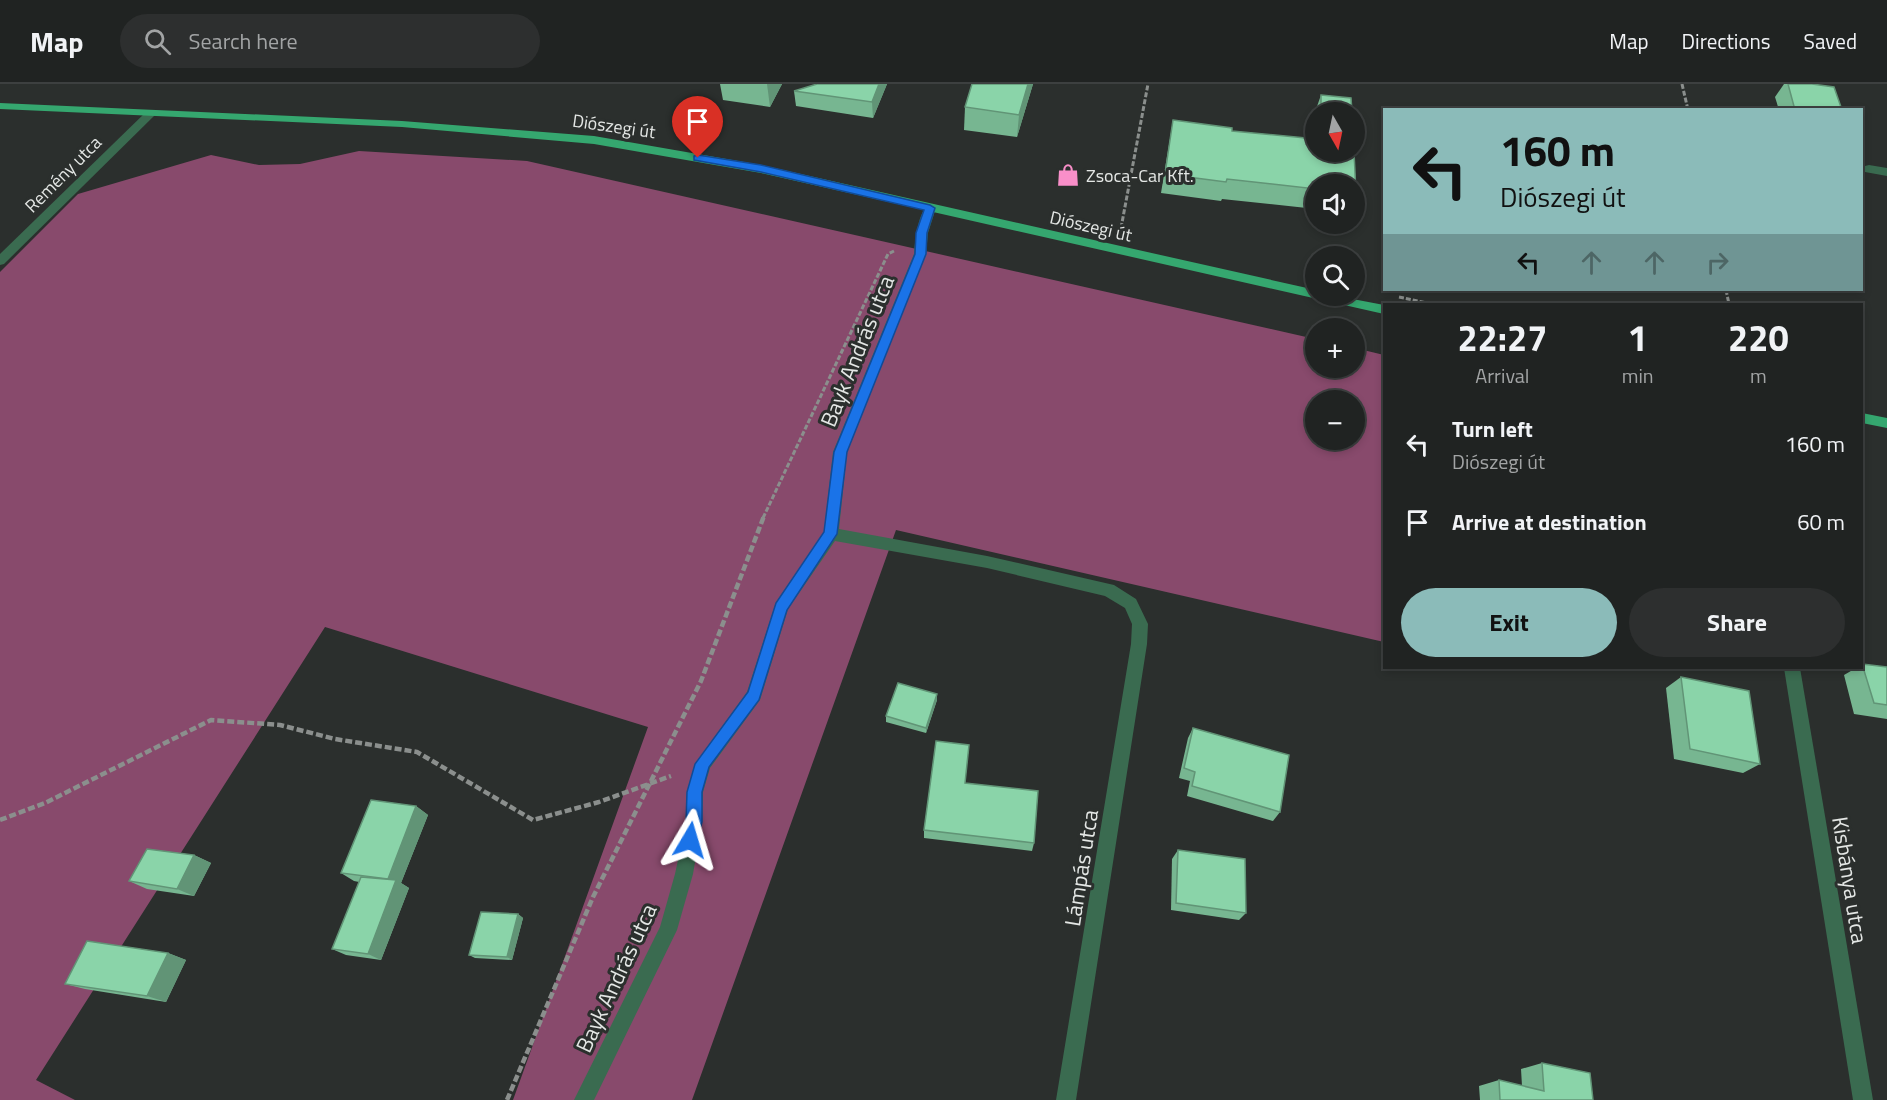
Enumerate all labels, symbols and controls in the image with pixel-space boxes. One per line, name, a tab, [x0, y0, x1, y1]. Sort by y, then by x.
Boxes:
search box	[120, 14, 540, 68]
text: Map	[30, 20, 84, 63]
text: Search here	[189, 24, 298, 58]
icon: search	[141, 25, 174, 58]
text: Map	[1609, 25, 1649, 57]
text: Directions	[1682, 25, 1771, 57]
text: Saved	[1804, 25, 1857, 57]
pin	[672, 96, 723, 158]
north arrow	[1305, 102, 1365, 162]
map controls	[1305, 102, 1365, 450]
icon: arrive	[681, 105, 714, 138]
street label: Diószegi út	[571, 107, 658, 145]
text: 160 m	[1500, 118, 1615, 182]
street label: Remény utca	[18, 129, 108, 219]
icon: left	[1401, 132, 1479, 210]
shop icon: Zsoca-Car Kft.	[1055, 162, 1081, 188]
place label: Zsoca-Car Kft.	[1086, 162, 1194, 189]
button: sound	[1305, 174, 1365, 234]
text: Diószegi út	[1500, 176, 1626, 217]
street label: Diószegi út	[1047, 203, 1135, 249]
button: search	[1305, 246, 1365, 306]
icon: left	[1512, 246, 1545, 279]
icon: ahead	[1575, 246, 1608, 279]
icon: ahead	[1638, 246, 1671, 279]
icon: right	[1701, 246, 1734, 279]
street label: Bayk András utca	[811, 270, 903, 432]
text: 22:27	[1457, 310, 1547, 365]
text: 1	[1628, 310, 1648, 365]
text: 220	[1728, 310, 1789, 365]
button: +	[1305, 318, 1365, 378]
text: Arrival	[1475, 360, 1530, 391]
text: min	[1622, 360, 1654, 391]
text: m	[1750, 360, 1767, 391]
button: −	[1305, 390, 1365, 450]
text: Turn left	[1452, 412, 1533, 446]
text: 160 m	[1785, 427, 1845, 461]
icon: left	[1401, 428, 1434, 461]
text: Diószegi út	[1452, 446, 1545, 477]
text: Arrive at destination	[1452, 505, 1647, 539]
text: 60 m	[1797, 505, 1845, 539]
icon: arrive	[1401, 506, 1434, 539]
button: Exit	[1401, 588, 1617, 657]
button: Share	[1629, 588, 1845, 657]
street label: Lámpás utca	[1055, 807, 1107, 929]
position arrow	[658, 808, 722, 872]
street label: Kisbánya utca	[1823, 814, 1877, 946]
street label: Bayk András utca	[567, 898, 665, 1058]

